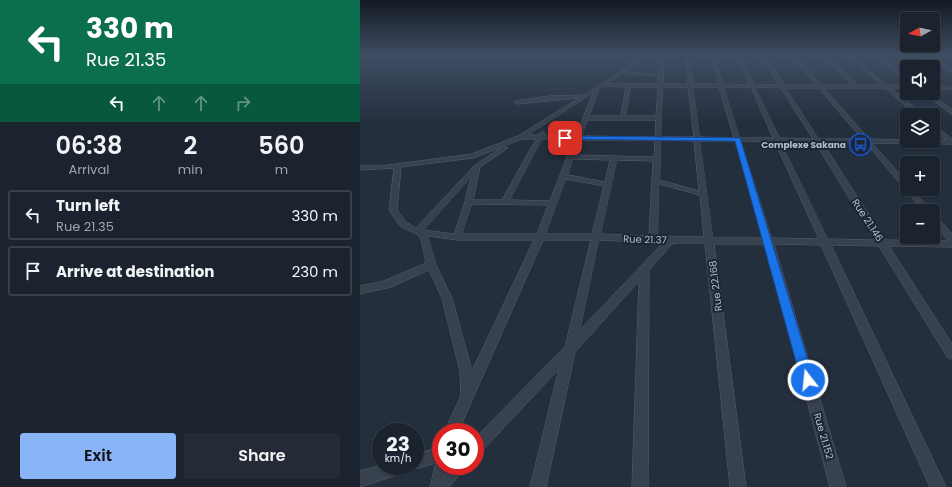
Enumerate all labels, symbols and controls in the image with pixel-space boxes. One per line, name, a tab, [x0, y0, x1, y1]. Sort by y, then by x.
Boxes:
text: 330 m	[86, 9, 174, 48]
north arrow	[900, 12, 940, 52]
map controls	[900, 12, 940, 244]
icon: left	[20, 16, 72, 68]
text: Rue 21.35	[86, 47, 166, 72]
button: sound	[900, 60, 940, 100]
icon: left	[106, 92, 128, 114]
icon: ahead	[148, 92, 170, 114]
icon: ahead	[190, 92, 212, 114]
icon: right	[232, 92, 254, 114]
button: layers	[900, 108, 940, 148]
pin	[548, 121, 582, 155]
icon: arrive	[554, 127, 576, 149]
text: 06:38	[55, 129, 122, 162]
text: 2	[183, 129, 197, 162]
text: 560	[258, 129, 305, 162]
bus stop icon: Complexe Sakana	[848, 132, 874, 158]
place label: Complexe Sakana	[761, 139, 846, 151]
button: +	[900, 156, 940, 196]
text: Arrival	[68, 160, 109, 179]
text: min	[178, 160, 203, 179]
text: m	[275, 160, 288, 179]
text: Turn left	[56, 195, 120, 216]
street label: Rue 21.146	[848, 196, 887, 245]
icon: left	[22, 204, 44, 226]
button: −	[900, 204, 940, 244]
text: 330 m	[291, 205, 338, 226]
text: Rue 21.35	[56, 217, 114, 236]
street label: Rue 21.37	[623, 231, 668, 248]
icon: arrive	[22, 260, 44, 282]
street label: Rue 22.168	[705, 260, 726, 312]
text: Arrive at destination	[56, 261, 214, 282]
text: 230 m	[292, 261, 338, 282]
position arrow	[787, 359, 829, 401]
street label: Rue 21.152	[810, 411, 837, 461]
speed limit sign: 30	[432, 423, 484, 475]
text: 23	[386, 430, 410, 458]
button: Exit	[20, 433, 176, 479]
button: Share	[184, 433, 340, 479]
text: km/h	[385, 451, 411, 466]

